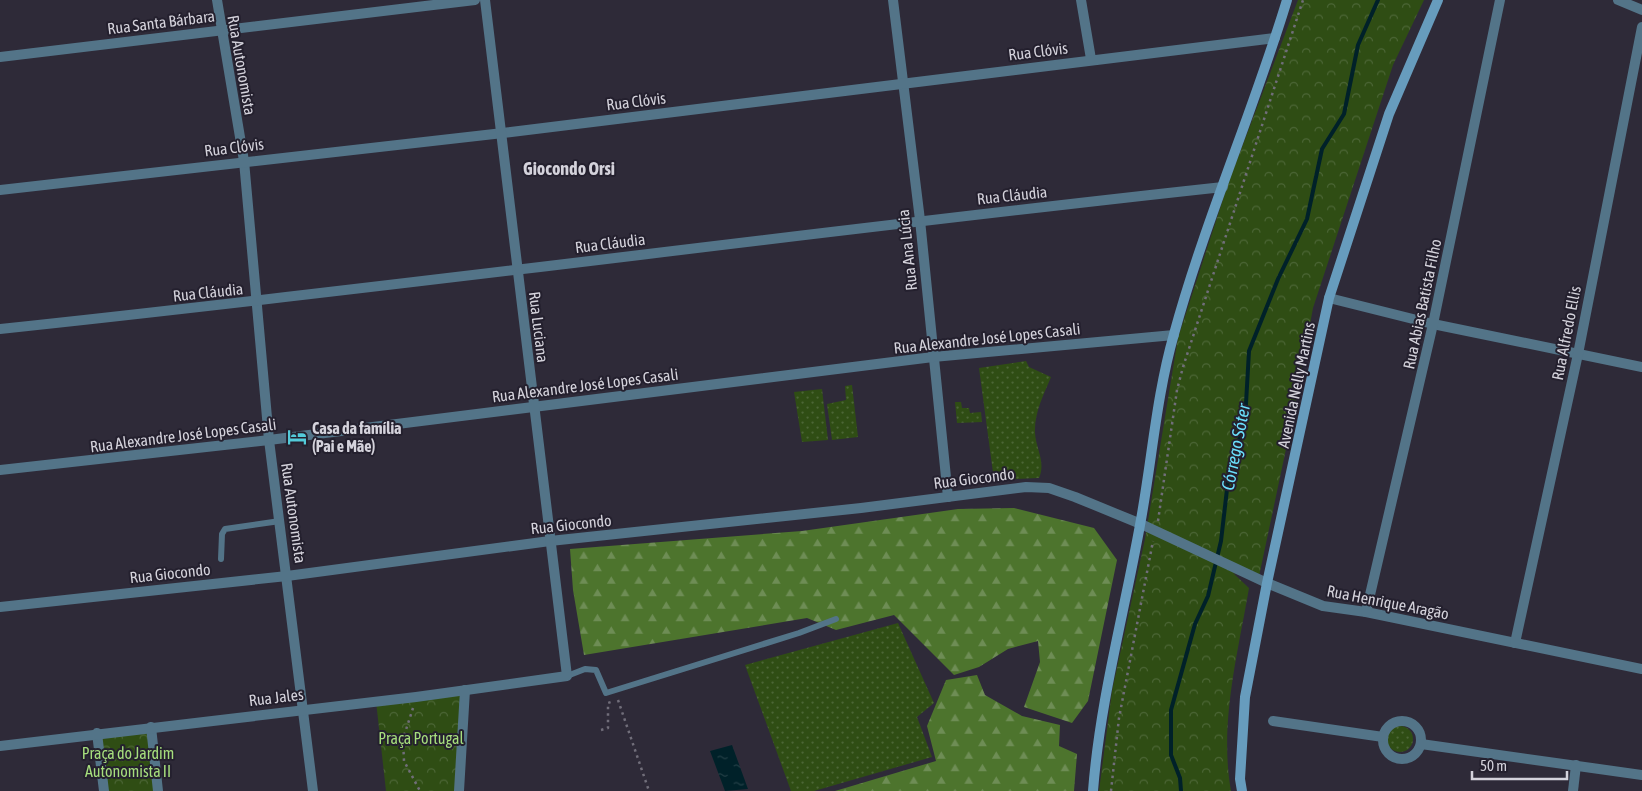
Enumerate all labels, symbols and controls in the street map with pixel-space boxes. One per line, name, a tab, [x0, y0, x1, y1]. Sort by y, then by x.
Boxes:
street label: Rua Santa Bárbara	[106, 6, 216, 38]
street label: Rua Autonomista	[224, 14, 260, 116]
street label: Rua Clóvis	[1007, 38, 1069, 64]
street label: Rua Clóvis	[605, 88, 667, 114]
street label: Rua Clóvis	[203, 134, 265, 160]
district label: Giocondo Orsi	[523, 158, 615, 179]
street label: Rua Cláudia	[976, 182, 1048, 208]
street label: Rua Ana Lúcia	[894, 209, 920, 291]
street label: Rua Cláudia	[574, 230, 646, 256]
street label: Rua Abias Batista Filho	[1399, 237, 1445, 371]
street label: Rua Cláudia	[172, 279, 244, 305]
street label: Rua Alfredo Ellis	[1548, 284, 1584, 382]
street label: Rua Luciana	[526, 290, 552, 364]
street label: Rua Alexandre José Lopes Casali	[893, 319, 1081, 358]
street label: Avenida Nelly Martins	[1274, 320, 1319, 450]
street label: Rua Alexandre José Lopes Casali	[491, 365, 679, 406]
water label: Córrego Sóter	[1217, 401, 1254, 492]
street label: Rua Alexandre José Lopes Casali	[89, 415, 277, 456]
place label: Casa da família (Pai e Mãe)	[312, 419, 402, 455]
hotel icon: Casa da família (Pai e Mãe)	[286, 426, 308, 448]
street label: Rua Autonomista	[278, 462, 310, 564]
street label: Rua Giocondo	[933, 464, 1015, 492]
street label: Rua Giocondo	[530, 511, 612, 537]
street label: Rua Giocondo	[129, 560, 211, 586]
street label: Rua Henrique Aragão	[1325, 581, 1451, 624]
street label: Rua Jales	[248, 685, 305, 709]
park label: Praça Portugal	[378, 729, 465, 748]
park label: Praça do Jardim Autonomista II	[82, 744, 174, 780]
scale bar	[1472, 748, 1567, 780]
text: 50 m	[1480, 757, 1507, 774]

